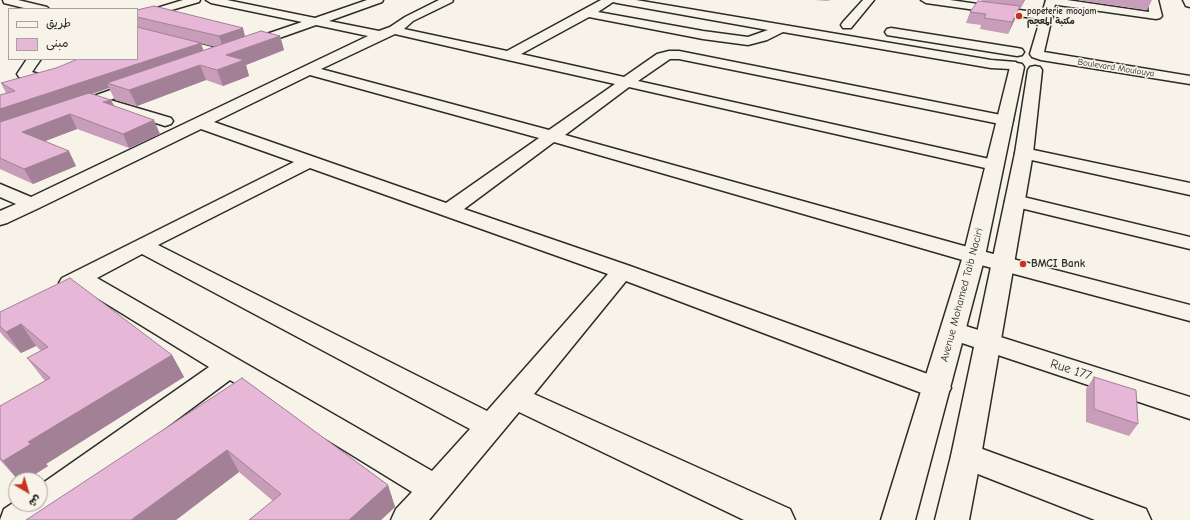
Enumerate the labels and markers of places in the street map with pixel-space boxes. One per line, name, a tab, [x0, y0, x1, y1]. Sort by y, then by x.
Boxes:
place label: papeterie moojam مكتبة المعجم	[1027, 6, 1097, 27]
marker: papeterie moojam مكتبة المعجم	[1014, 11, 1024, 21]
place label: BMCI Bank	[1031, 257, 1085, 271]
marker: BMCI Bank	[1018, 259, 1028, 269]

